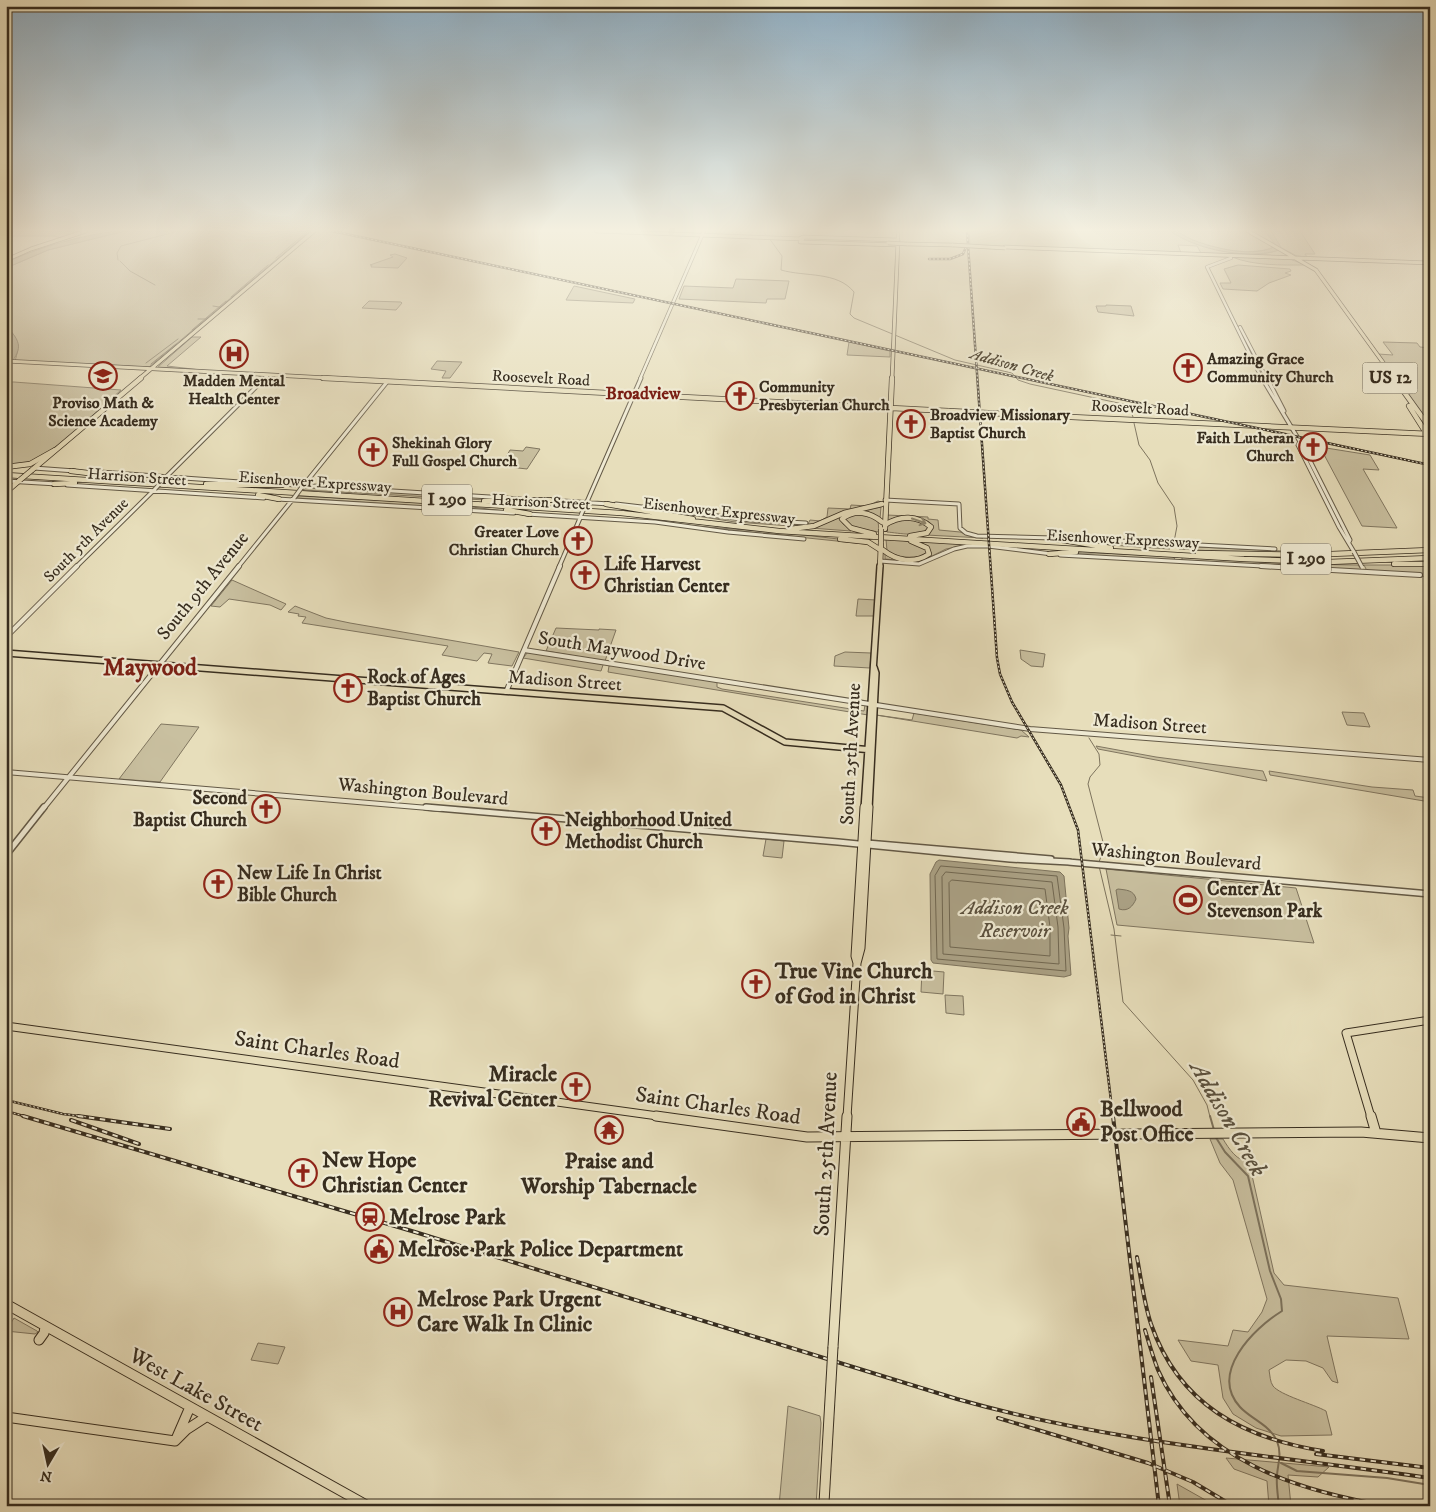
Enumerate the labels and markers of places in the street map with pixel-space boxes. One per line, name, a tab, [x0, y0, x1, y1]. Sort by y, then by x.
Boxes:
hospital icon: Madden Mental Health Center	[219, 339, 249, 369]
place label: Amazing Grace Community Church	[1206, 349, 1334, 387]
church icon: Amazing Grace Community Church	[1173, 353, 1203, 383]
school or university icon: Proviso Math & Science Academy	[88, 361, 118, 391]
place label: Madden Mental Health Center	[183, 371, 286, 409]
place label: Community Presbyterian Church	[759, 377, 890, 415]
church icon: Community Presbyterian Church	[725, 381, 755, 411]
place label: Proviso Math & Science Academy	[48, 393, 158, 431]
place label: Broadview Missionary Baptist Church	[930, 405, 1070, 443]
church icon: Broadview Missionary Baptist Church	[896, 409, 926, 439]
place label: Faith Lutheran Church	[1196, 428, 1295, 466]
church icon: Faith Lutheran Church	[1298, 432, 1328, 462]
place label: Shekinah Glory Full Gospel Church	[392, 433, 518, 471]
church icon: Shekinah Glory Full Gospel Church	[358, 437, 388, 467]
place label: Greater Love Christian Church	[449, 522, 560, 560]
church icon: Greater Love Christian Church	[563, 526, 593, 556]
place label: Life Harvest Christian Center	[604, 553, 730, 598]
church icon: Life Harvest Christian Center	[570, 560, 600, 590]
place label: Rock of Ages Baptist Church	[367, 666, 482, 711]
church icon: Rock of Ages Baptist Church	[333, 673, 363, 703]
place label: Second Baptist Church	[133, 787, 248, 832]
church icon: Second Baptist Church	[251, 794, 281, 824]
place label: Neighborhood United Methodist Church	[565, 809, 732, 854]
church icon: Neighborhood United Methodist Church	[531, 816, 561, 846]
place label: New Life In Christ Bible Church	[237, 862, 383, 907]
church icon: New Life In Christ Bible Church	[203, 869, 233, 899]
place label: Center At Stevenson Park	[1207, 878, 1323, 923]
sports icon: Center At Stevenson Park	[1173, 885, 1203, 915]
place label: True Vine Church of God in Christ	[774, 958, 933, 1010]
church icon: True Vine Church of God in Christ	[741, 969, 771, 999]
place label: Miracle Revival Center	[428, 1061, 558, 1113]
church icon: Miracle Revival Center	[561, 1072, 591, 1102]
place label: Bellwood Post Office	[1100, 1096, 1194, 1148]
public building icon: Bellwood Post Office	[1066, 1107, 1096, 1137]
temple icon: Praise and Worship Tabernacle	[594, 1115, 624, 1145]
place label: New Hope Christian Center	[322, 1147, 468, 1199]
place label: Praise and Worship Tabernacle	[520, 1148, 697, 1200]
church icon: New Hope Christian Center	[288, 1158, 318, 1188]
station icon: Melrose Park	[355, 1202, 385, 1232]
place label: Melrose Park	[389, 1204, 507, 1231]
public building icon: Melrose Park Police Department	[364, 1234, 394, 1264]
place label: Melrose Park Police Department	[398, 1236, 683, 1263]
place label: Melrose Park Urgent Care Walk In Clinic	[417, 1286, 601, 1338]
hospital icon: Melrose Park Urgent Care Walk In Clinic	[383, 1297, 413, 1327]

